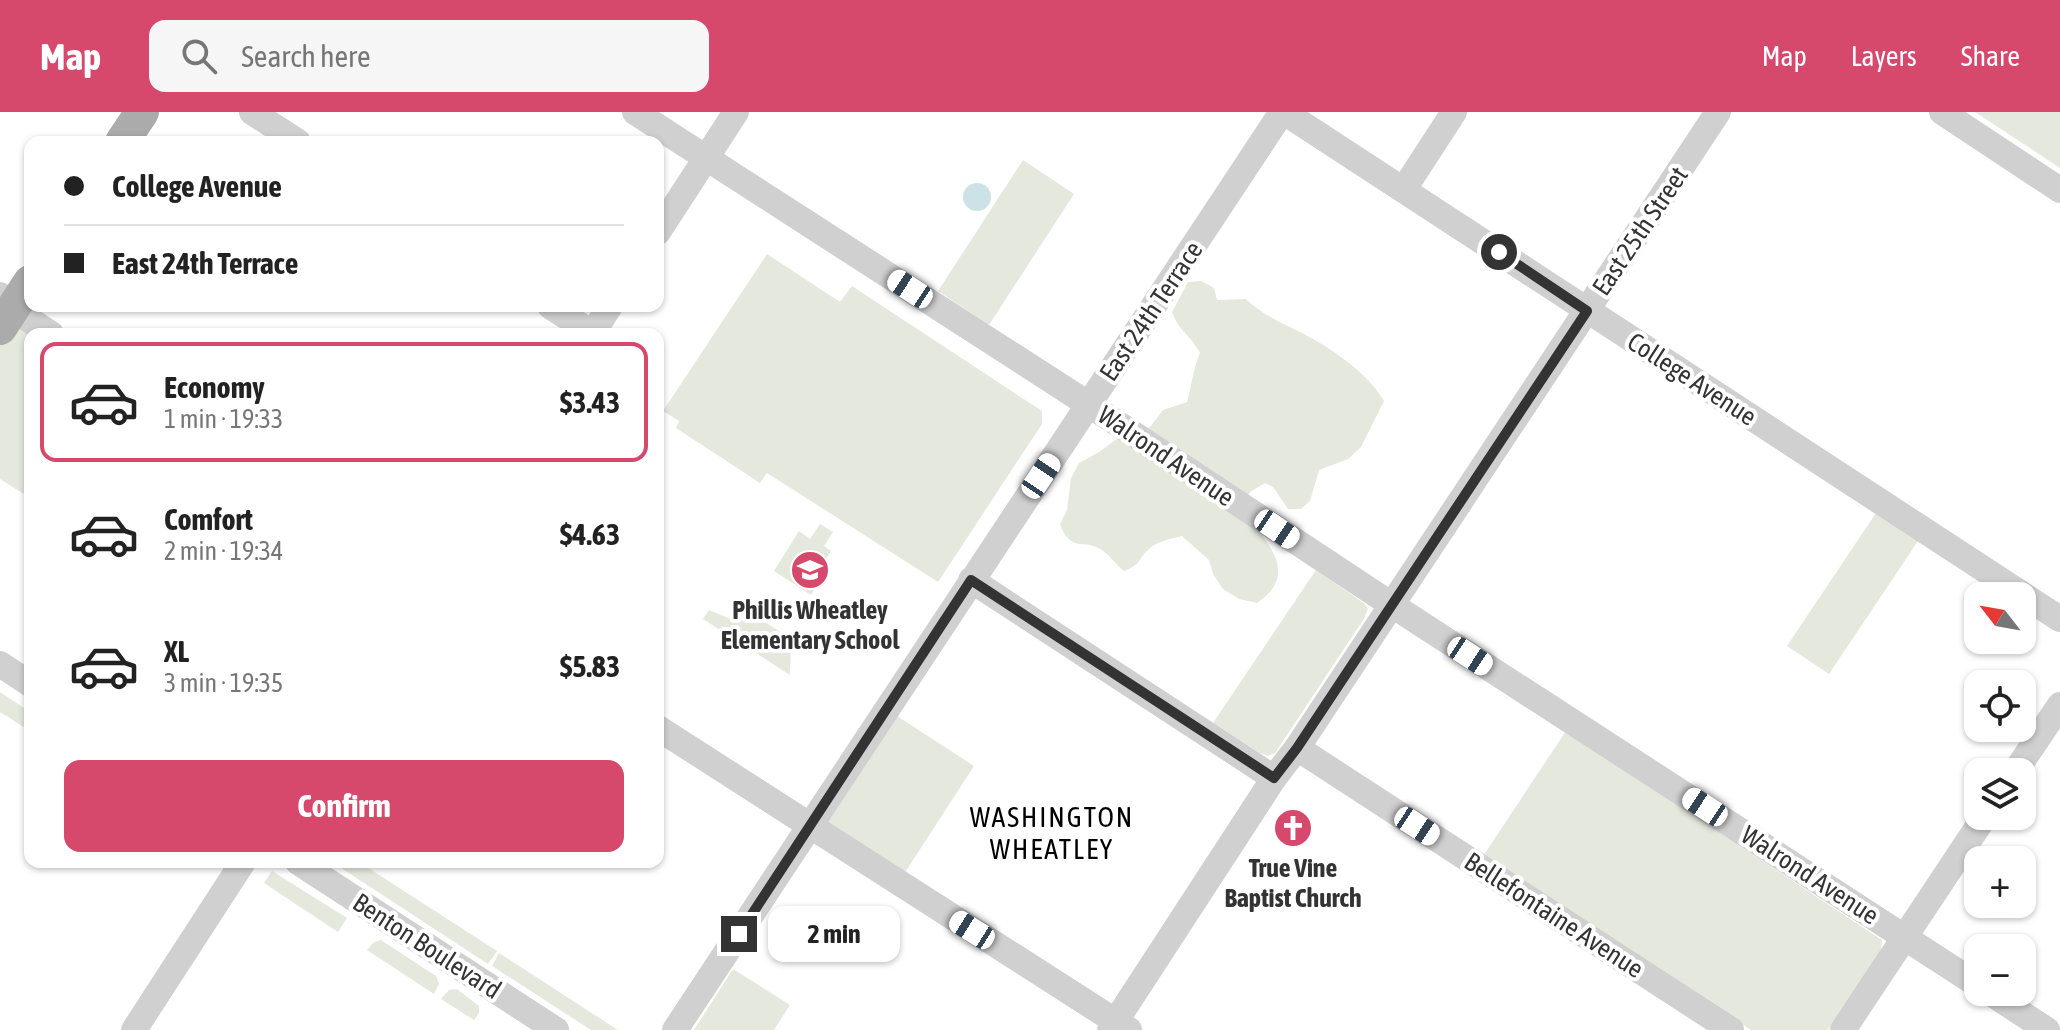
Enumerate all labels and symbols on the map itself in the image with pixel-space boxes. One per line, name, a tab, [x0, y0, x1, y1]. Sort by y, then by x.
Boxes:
street label: East 25th Street	[1586, 161, 1694, 301]
route start	[1481, 234, 1517, 270]
street label: East 24th Terrace	[1093, 236, 1209, 386]
car	[883, 266, 937, 312]
street label: College Avenue	[1622, 326, 1762, 432]
street label: Walrond Avenue	[1092, 400, 1240, 512]
car	[1018, 449, 1064, 503]
car	[1250, 506, 1304, 552]
school or university icon: Phillis Wheatley Elementary School	[789, 549, 831, 591]
north arrow	[1964, 582, 2036, 654]
place label: Phillis Wheatley Elementary School	[721, 595, 900, 655]
car	[1443, 633, 1497, 679]
car	[1678, 784, 1732, 830]
district label: WASHINGTON WHEATLEY	[970, 801, 1134, 865]
car	[1390, 803, 1444, 849]
church icon: True Vine Baptist Church	[1272, 807, 1314, 849]
street label: Walrond Avenue	[1736, 820, 1884, 930]
street label: Bellefontaine Avenue	[1459, 846, 1649, 984]
place label: True Vine Baptist Church	[1224, 853, 1362, 913]
street label: Benton Boulevard	[347, 887, 507, 1005]
callout: 2 min	[767, 906, 899, 962]
car	[945, 907, 999, 953]
route end	[721, 916, 757, 952]

